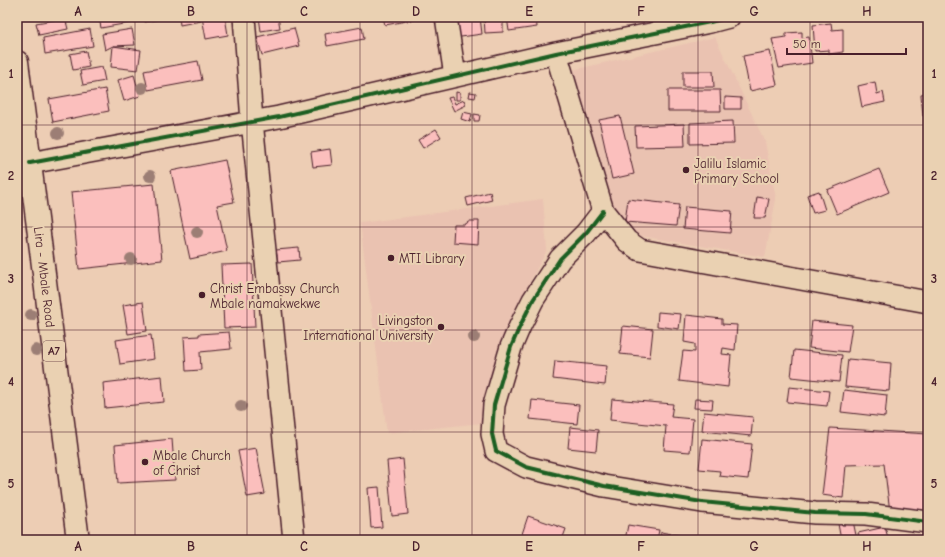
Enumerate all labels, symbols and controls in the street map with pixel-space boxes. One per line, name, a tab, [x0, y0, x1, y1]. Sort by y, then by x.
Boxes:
text: A	[74, 4, 82, 19]
text: B	[187, 4, 195, 19]
text: C	[300, 4, 308, 19]
text: D	[412, 4, 420, 19]
text: E	[525, 4, 533, 19]
text: F	[637, 4, 645, 19]
text: G	[749, 4, 759, 19]
text: H	[862, 4, 872, 19]
scale bar	[787, 30, 906, 56]
text: 50 m	[793, 37, 821, 51]
text: 1	[8, 66, 14, 81]
text: 1	[931, 66, 937, 81]
place label: Jalilu Islamic Primary School	[694, 156, 779, 186]
marker: Jalilu Islamic Primary School	[681, 165, 691, 175]
text: 2	[8, 168, 14, 183]
text: 2	[931, 168, 937, 183]
street label: Lira - Mbale Road	[31, 226, 58, 328]
place label: MTI Library	[399, 251, 465, 266]
marker: MTI Library	[386, 253, 396, 263]
text: 3	[8, 271, 14, 286]
text: 3	[931, 271, 937, 286]
place label: Christ Embassy Church Mbale namakwekwe	[210, 281, 339, 311]
marker: Christ Embassy Church Mbale namakwekwe	[197, 290, 207, 300]
place label: Livingston International University	[303, 313, 433, 343]
marker: Livingston International University	[436, 322, 446, 332]
road number: A7	[43, 341, 65, 361]
text: 4	[8, 374, 14, 389]
text: 4	[931, 374, 937, 389]
place label: Mbale Church of Christ	[153, 448, 231, 478]
marker: Mbale Church of Christ	[140, 457, 150, 467]
text: 5	[8, 476, 15, 491]
text: 5	[931, 476, 938, 491]
text: A	[74, 539, 82, 554]
text: B	[187, 539, 195, 554]
text: C	[300, 539, 308, 554]
text: D	[412, 539, 420, 554]
text: E	[525, 539, 533, 554]
text: F	[637, 539, 645, 554]
text: G	[749, 539, 759, 554]
text: H	[862, 539, 872, 554]

